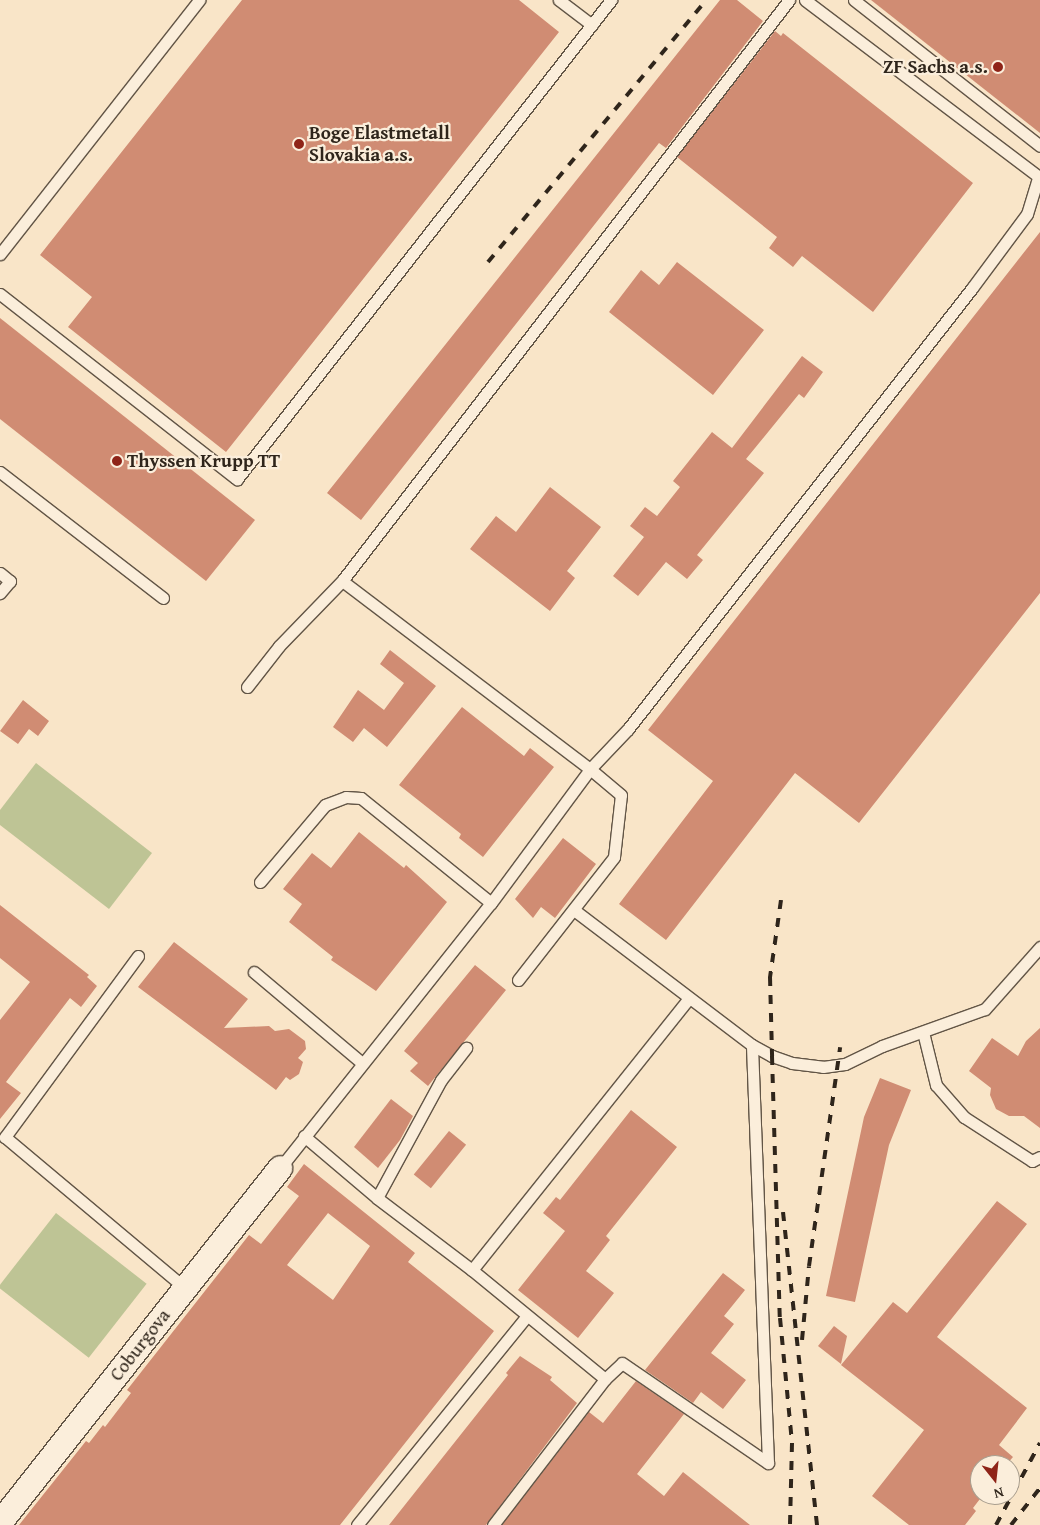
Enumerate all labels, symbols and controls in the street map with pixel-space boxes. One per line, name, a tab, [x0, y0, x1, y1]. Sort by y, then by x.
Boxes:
place label: ZF Sachs a.s.	[883, 56, 988, 78]
marker: ZF Sachs a.s.	[992, 61, 1004, 73]
place label: Boge Elastmetall Slovakia a.s.	[309, 122, 450, 166]
marker: Boge Elastmetall Slovakia a.s.	[293, 138, 305, 150]
place label: Thyssen Krupp TT	[127, 450, 280, 472]
marker: Thyssen Krupp TT	[111, 455, 123, 467]
street label: Coburgova	[105, 1305, 175, 1385]
north arrow	[970, 1455, 1020, 1505]
text: N	[992, 1483, 1006, 1504]

